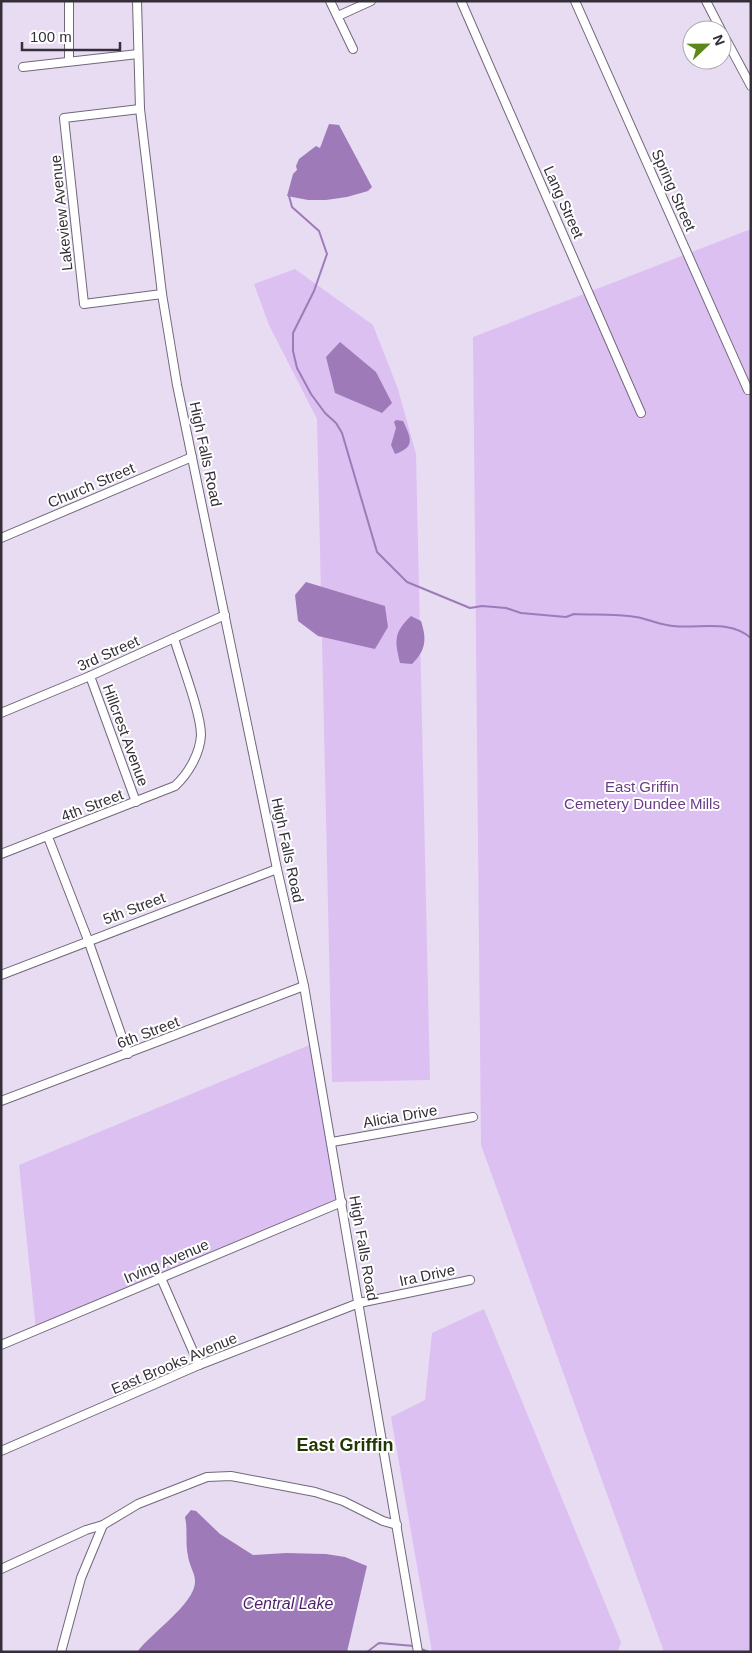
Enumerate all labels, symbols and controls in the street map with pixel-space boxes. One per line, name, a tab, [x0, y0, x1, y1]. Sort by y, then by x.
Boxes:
scale bar	[22, 20, 120, 52]
north arrow	[682, 20, 732, 70]
text: 100 m	[30, 28, 72, 45]
text: N	[710, 32, 728, 48]
street label: Spring Street	[648, 147, 700, 234]
street label: Lakeview Avenue	[46, 154, 76, 272]
street label: Lang Street	[540, 163, 588, 242]
street label: High Falls Road	[187, 400, 225, 508]
street label: Church Street	[45, 459, 138, 511]
street label: 3rd Street	[74, 632, 142, 674]
street label: Hillcrest Avenue	[100, 682, 152, 788]
park label: East Griffin Cemetery Dundee Mills	[564, 778, 720, 812]
street label: 4th Street	[59, 785, 126, 825]
street label: High Falls Road	[269, 796, 307, 904]
street label: 5th Street	[101, 888, 168, 928]
street label: 6th Street	[115, 1012, 182, 1052]
street label: Alicia Drive	[362, 1101, 438, 1131]
street label: High Falls Road	[346, 1194, 382, 1302]
street label: Irving Avenue	[121, 1235, 211, 1287]
street label: Ira Drive	[398, 1261, 456, 1289]
street label: East Brooks Avenue	[109, 1329, 239, 1397]
district label: East Griffin	[296, 1435, 394, 1455]
water label: Central Lake	[243, 1595, 333, 1612]

